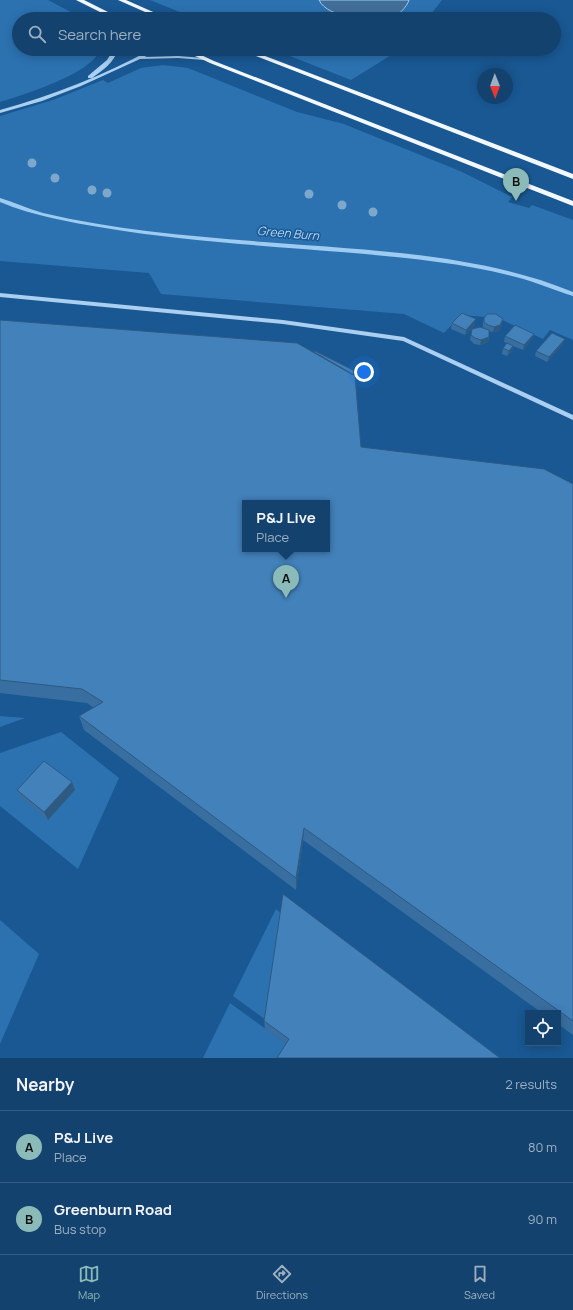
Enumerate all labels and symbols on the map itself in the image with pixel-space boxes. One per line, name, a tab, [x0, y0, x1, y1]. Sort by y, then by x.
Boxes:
north arrow	[477, 68, 513, 104]
pin: B	[503, 168, 529, 201]
water label: Green Burn	[256, 222, 320, 244]
your location	[354, 362, 374, 382]
pin: A	[273, 565, 299, 598]

